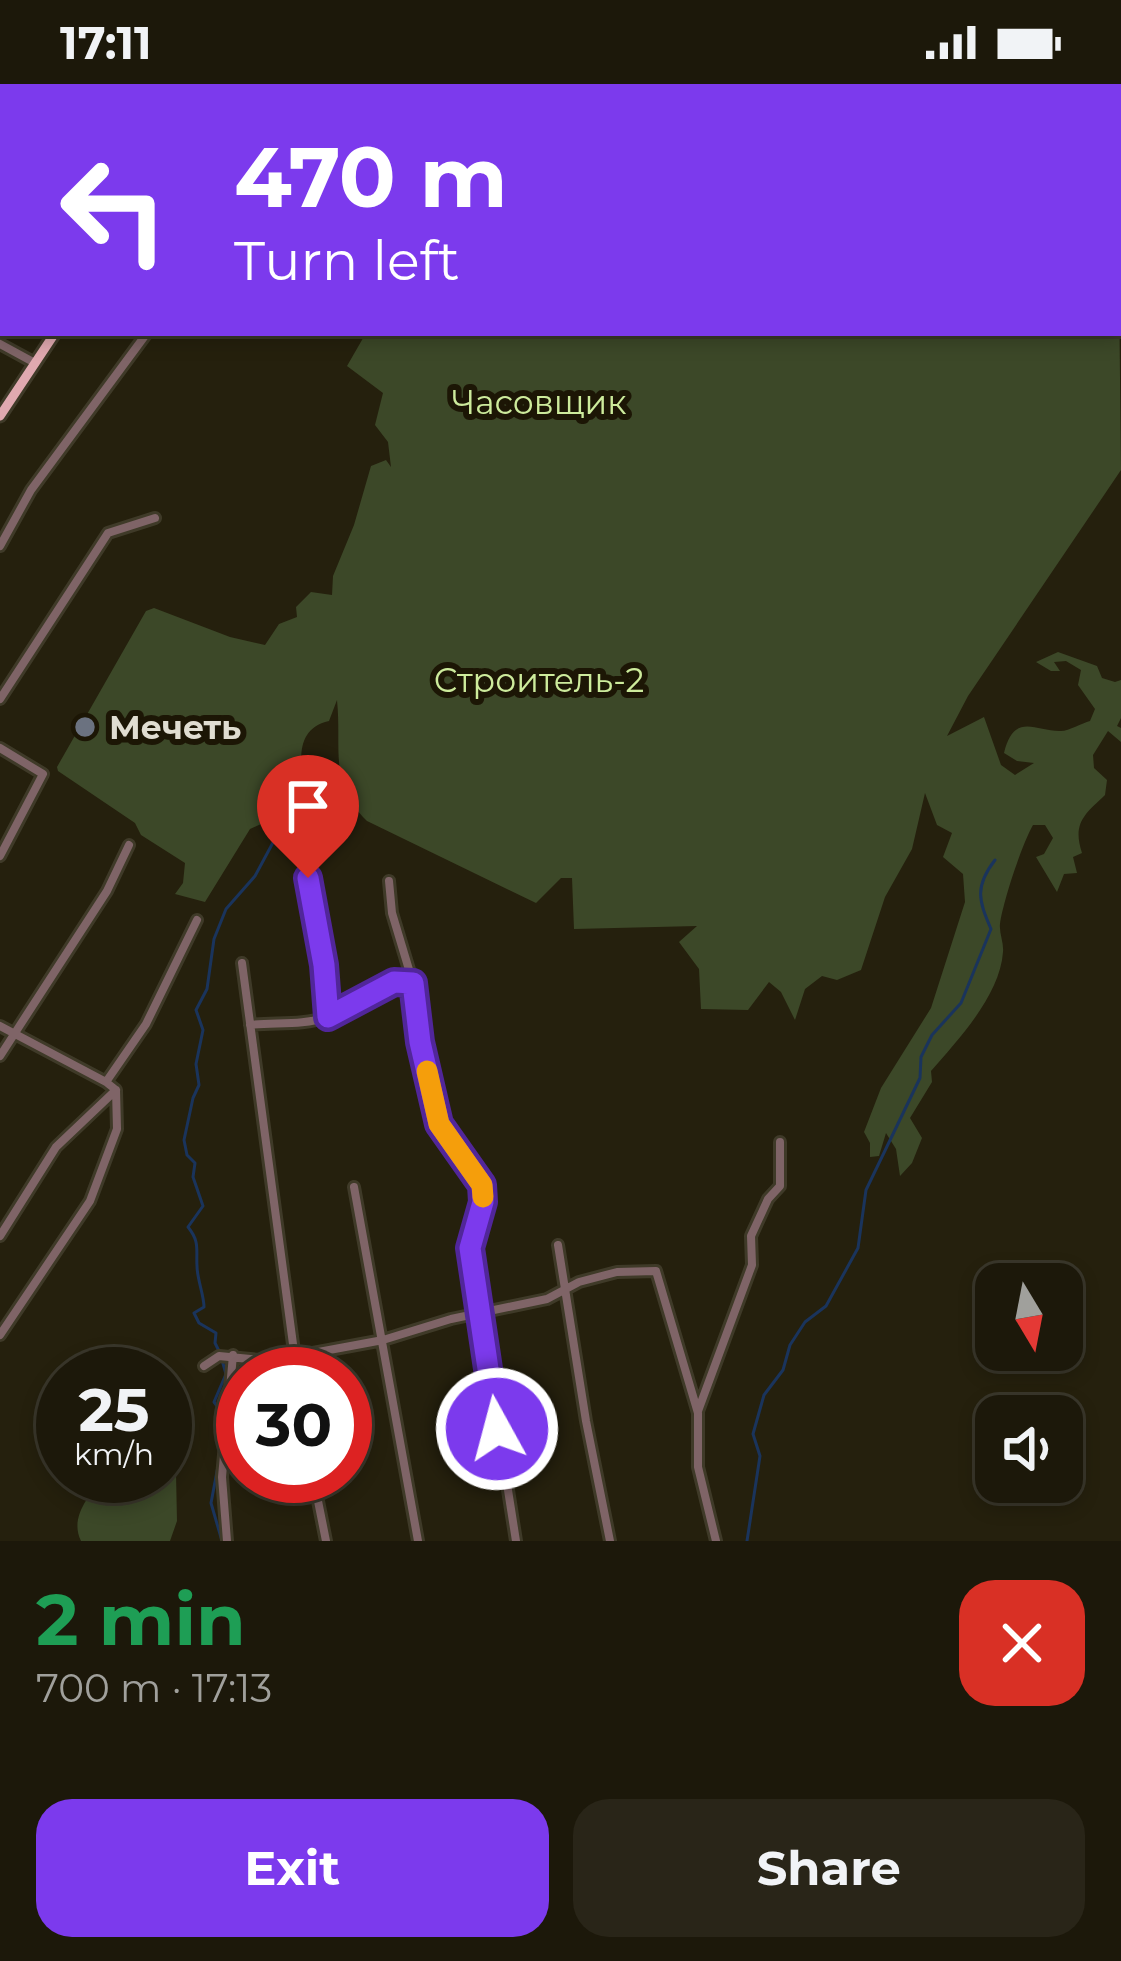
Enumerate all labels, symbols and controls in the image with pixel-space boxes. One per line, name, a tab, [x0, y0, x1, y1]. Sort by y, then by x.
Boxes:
text: 17:11	[60, 15, 152, 70]
text: 470 m	[234, 126, 508, 228]
icon: left	[36, 132, 192, 288]
text: Turn left	[234, 228, 460, 294]
park label: Часовщик	[452, 382, 626, 422]
park label: Строитель-2	[434, 660, 644, 700]
place label: Мечеть	[109, 707, 241, 747]
marker: Мечеть	[72, 714, 98, 740]
pin	[257, 755, 359, 878]
icon: arrive	[275, 773, 341, 839]
north arrow	[975, 1263, 1083, 1371]
map controls	[975, 1263, 1083, 1503]
speed limit sign: 30	[216, 1347, 372, 1503]
position arrow	[434, 1366, 560, 1492]
text: 25	[78, 1373, 150, 1446]
button: sound	[975, 1395, 1083, 1503]
text: km/h	[74, 1436, 154, 1473]
text: 2 min	[36, 1575, 246, 1663]
button: close	[959, 1580, 1085, 1706]
text: 700 m · 17:13	[36, 1664, 272, 1712]
button: Exit	[36, 1799, 549, 1937]
button: Share	[573, 1799, 1085, 1937]

